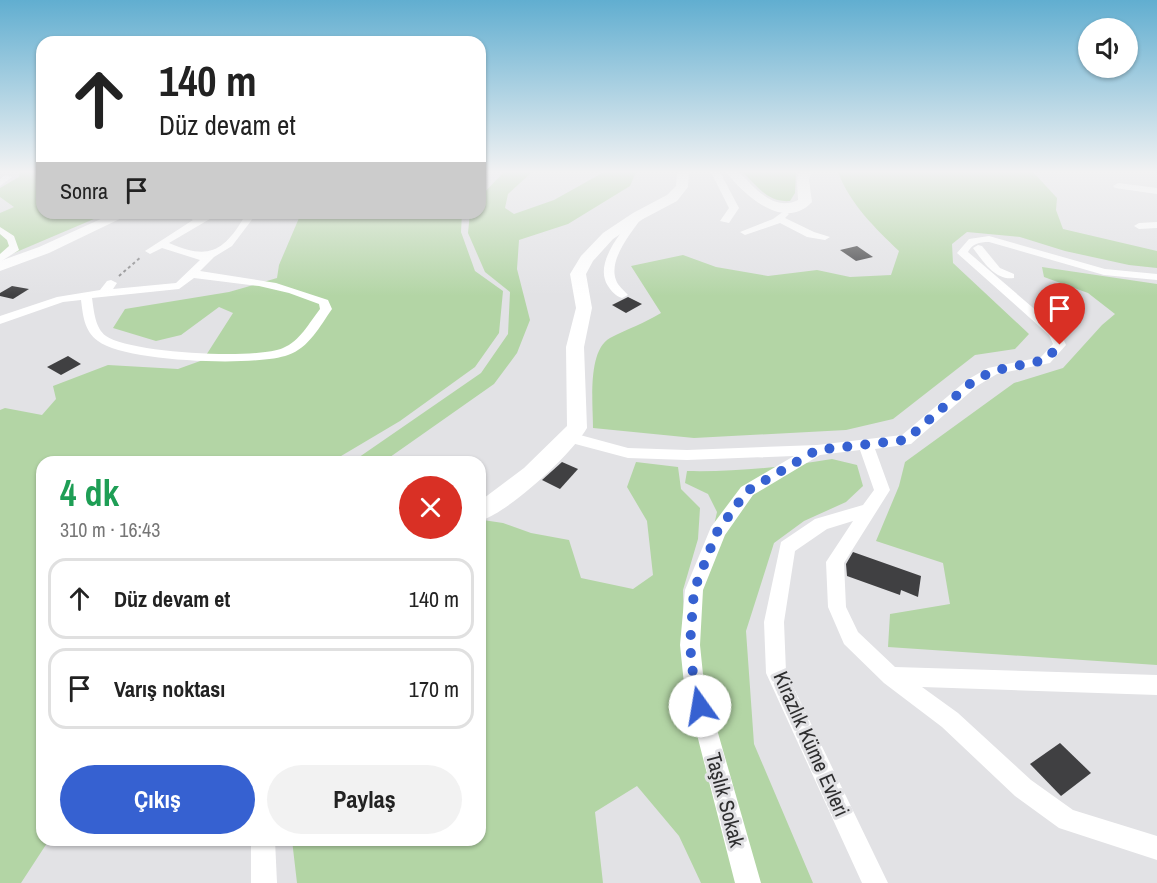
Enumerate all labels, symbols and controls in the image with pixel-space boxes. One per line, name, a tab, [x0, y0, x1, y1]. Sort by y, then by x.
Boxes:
map controls	[1078, 18, 1138, 78]
button: sound	[1078, 18, 1138, 78]
text: 140 m	[159, 53, 257, 109]
icon: ahead	[60, 60, 138, 138]
text: Düz devam et	[159, 107, 296, 143]
icon: arrive	[120, 174, 153, 207]
text: Sonra	[60, 176, 108, 206]
pin	[1034, 283, 1085, 345]
icon: arrive	[1043, 292, 1076, 325]
text: 4 dk	[60, 469, 119, 517]
button: close	[399, 476, 462, 539]
text: 310 m · 16:43	[60, 516, 160, 543]
icon: ahead	[63, 582, 96, 615]
text: Düz devam et	[114, 584, 230, 614]
text: 140 m	[409, 584, 459, 614]
street label: Kirazlık Küme Evleri	[766, 667, 856, 821]
icon: arrive	[63, 672, 96, 705]
text: Varış noktası	[114, 674, 225, 704]
text: 170 m	[409, 674, 459, 704]
position arrow	[668, 674, 732, 738]
street label: Taşlık Sokak	[699, 749, 752, 851]
button: Çıkış	[60, 765, 255, 834]
button: Paylaş	[267, 765, 462, 834]

